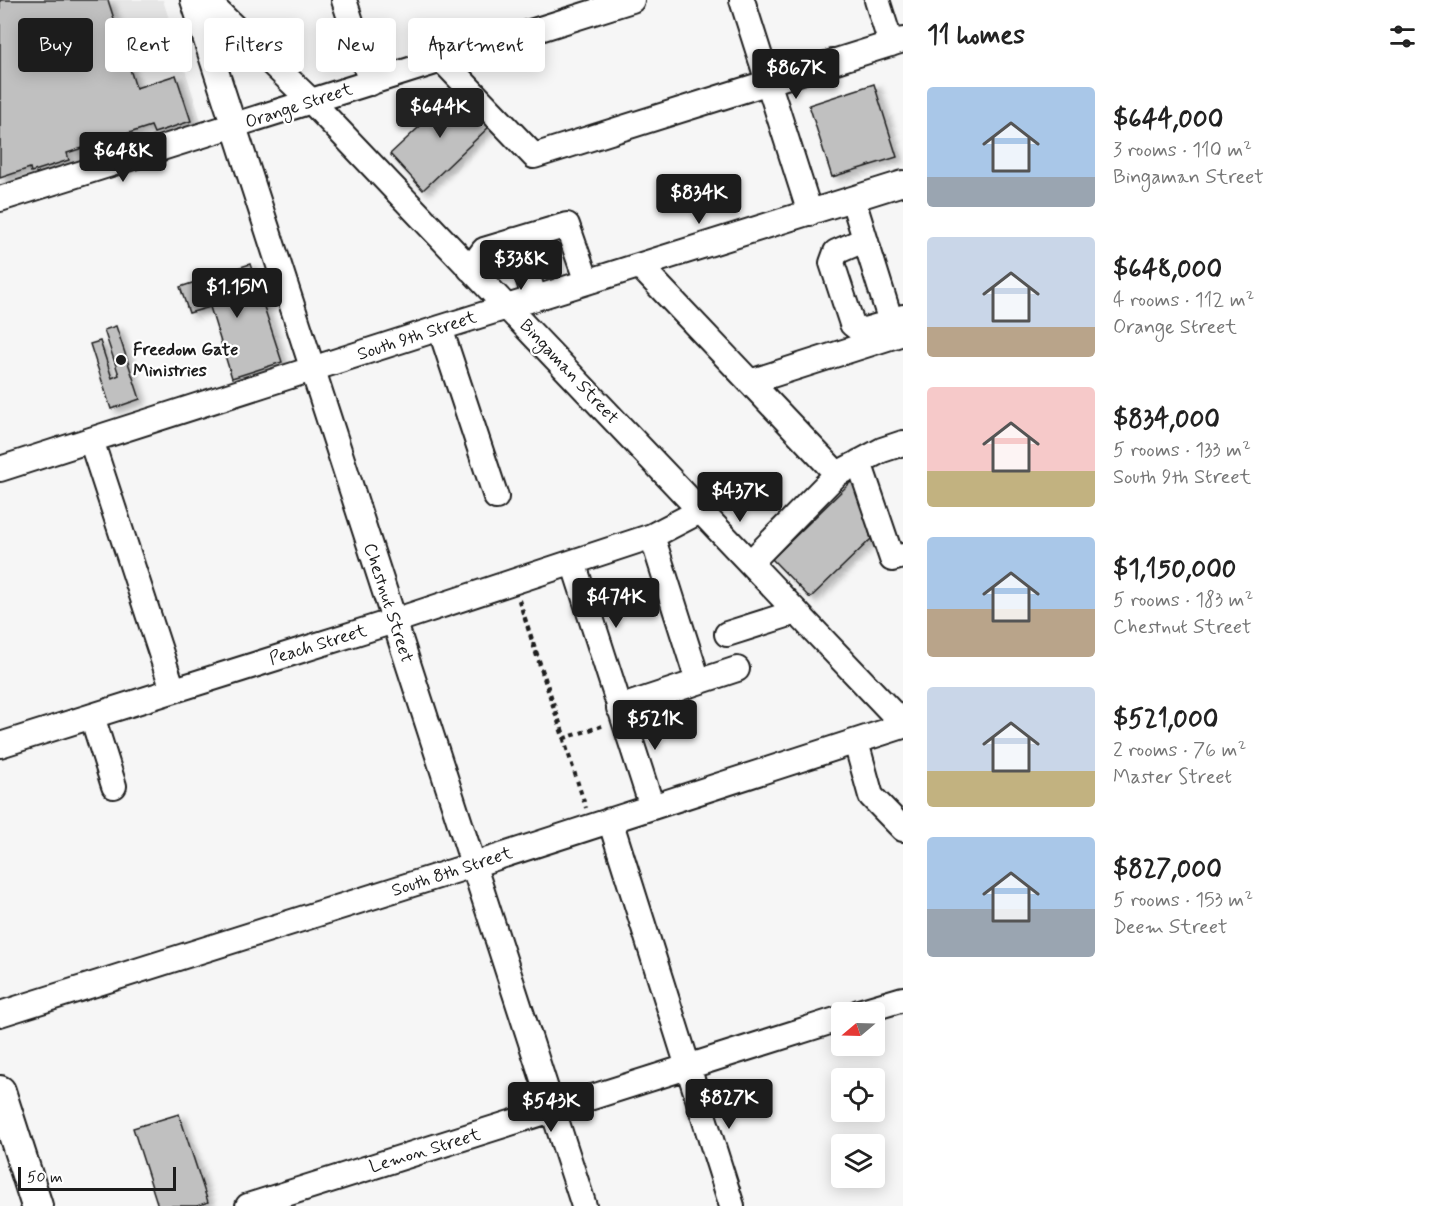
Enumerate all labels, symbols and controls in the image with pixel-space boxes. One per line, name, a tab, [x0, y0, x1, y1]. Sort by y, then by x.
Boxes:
chip: Buy	[18, 18, 93, 72]
chip: Rent	[105, 18, 192, 72]
chip: Filters	[204, 18, 304, 72]
chip: New	[316, 18, 396, 72]
chip: Apartment	[408, 18, 545, 72]
text: 11 homes	[927, 19, 1025, 53]
icon: filters	[1386, 20, 1419, 53]
pin: $867K	[754, 49, 838, 100]
text: $867K	[766, 55, 826, 82]
street label: Orange Street	[242, 77, 357, 136]
pin: $644K	[398, 88, 482, 139]
text: $644K	[410, 94, 470, 121]
text: $644,000	[1113, 103, 1223, 137]
icon: home	[975, 111, 1047, 183]
pin: $648K	[81, 132, 165, 183]
text: 3 rooms · 110 m²	[1113, 137, 1252, 164]
text: $648K	[93, 138, 153, 165]
text: Bingaman Street	[1113, 164, 1264, 191]
pin: $834K	[657, 174, 741, 225]
text: $834K	[670, 180, 728, 207]
pin: $338K	[479, 240, 563, 291]
text: $338K	[494, 246, 548, 273]
text: $648,000	[1113, 253, 1222, 287]
icon: home	[975, 261, 1047, 333]
pin: $1.15M	[188, 268, 286, 319]
text: $1.15M	[206, 274, 268, 301]
text: 4 rooms · 112 m²	[1113, 287, 1254, 314]
street label: South 9th Street	[354, 305, 480, 367]
street label: Bingaman Street	[513, 314, 624, 430]
text: Orange Street	[1113, 314, 1237, 341]
place label: Freedom Gate Ministries	[133, 338, 238, 383]
marker: Freedom Gate Ministries	[114, 353, 128, 367]
text: $834,000	[1113, 403, 1220, 437]
icon: home	[975, 411, 1047, 483]
text: 5 rooms · 133 m²	[1113, 437, 1251, 464]
text: South 9th Street	[1113, 464, 1251, 491]
pin: $437K	[698, 472, 782, 523]
text: $437K	[711, 478, 769, 505]
street label: Chestnut Street	[357, 540, 419, 666]
text: $1,150,000	[1113, 553, 1236, 587]
icon: home	[975, 561, 1047, 633]
pin: $474K	[574, 578, 658, 629]
text: $474K	[586, 584, 646, 611]
text: 5 rooms · 183 m²	[1113, 587, 1253, 614]
text: Chestnut Street	[1113, 614, 1252, 641]
street label: Peach Street	[266, 619, 370, 671]
pin: $521K	[613, 700, 697, 751]
text: $521,000	[1113, 703, 1218, 737]
text: $521K	[627, 706, 683, 733]
icon: home	[975, 711, 1047, 783]
text: 2 rooms · 76 m²	[1113, 737, 1246, 764]
text: Master Street	[1113, 764, 1232, 791]
street label: South 8th Street	[389, 841, 516, 903]
text: $827,000	[1113, 853, 1222, 887]
icon: home	[975, 861, 1047, 933]
text: 5 rooms · 153 m²	[1113, 887, 1253, 914]
text: Deem Street	[1113, 914, 1227, 941]
north arrow	[831, 1002, 885, 1056]
map controls	[831, 1002, 885, 1188]
button: locate	[831, 1068, 885, 1122]
pin: $827K	[687, 1079, 771, 1130]
pin: $543K	[509, 1082, 593, 1133]
text: $827K	[700, 1085, 758, 1112]
text: $543K	[522, 1088, 580, 1115]
street label: Lemon Street	[367, 1123, 484, 1179]
button: layers	[831, 1134, 885, 1188]
scale bar	[18, 1164, 176, 1192]
text: 50 m	[27, 1167, 63, 1188]

